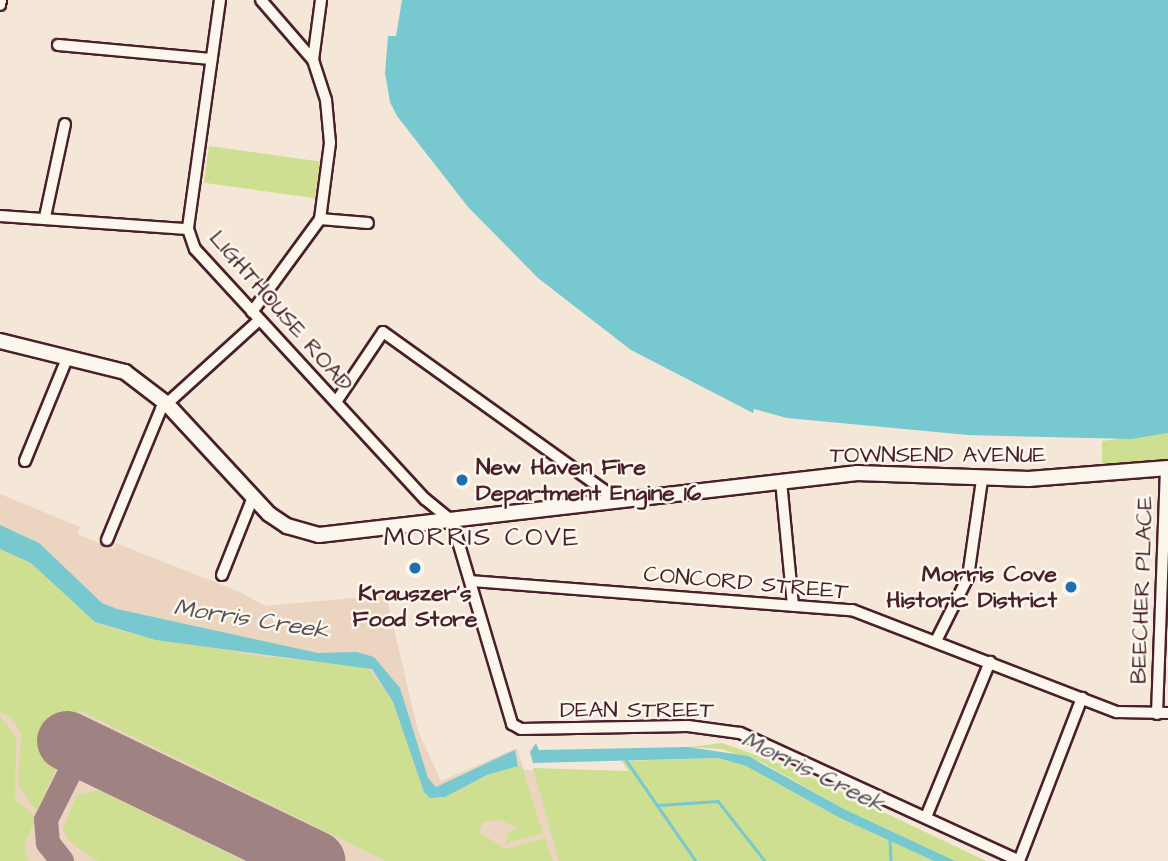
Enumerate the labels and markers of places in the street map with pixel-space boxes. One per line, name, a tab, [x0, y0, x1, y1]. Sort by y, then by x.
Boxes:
place label: New Haven Fire Department Engine 16	[476, 453, 701, 507]
marker: New Haven Fire Department Engine 16	[454, 472, 470, 488]
marker: Krauszer's Food Store	[407, 560, 423, 576]
place label: Morris Cove Historic District	[887, 560, 1057, 614]
place label: Krauszer's Food Store	[353, 579, 477, 633]
marker: Morris Cove Historic District	[1063, 579, 1079, 595]

